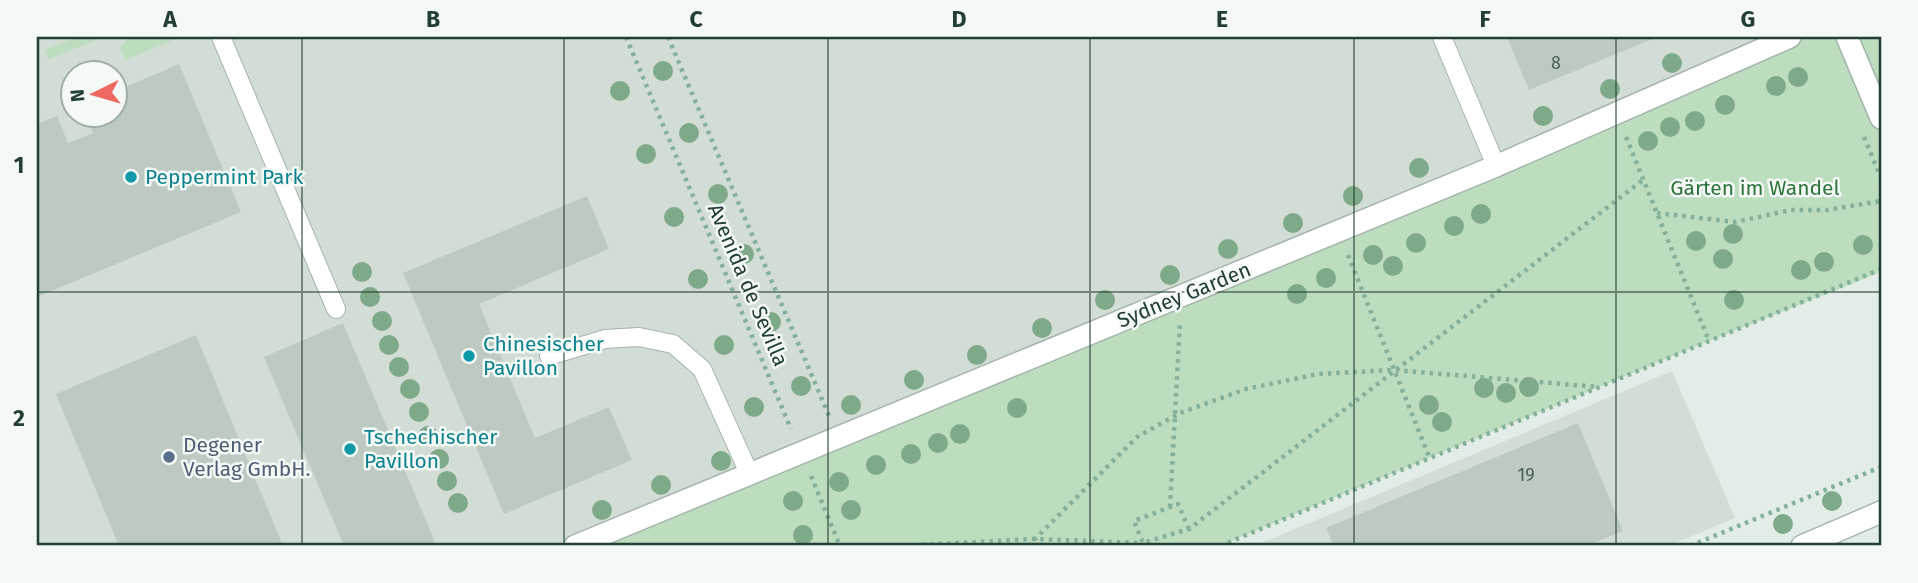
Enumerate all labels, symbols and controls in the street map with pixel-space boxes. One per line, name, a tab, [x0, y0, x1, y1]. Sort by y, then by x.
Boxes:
text: A	[162, 5, 177, 33]
text: B	[426, 5, 440, 33]
text: C	[689, 5, 703, 33]
text: D	[952, 5, 967, 33]
text: E	[1216, 5, 1228, 33]
text: F	[1479, 5, 1491, 33]
text: G	[1741, 5, 1755, 33]
house number: 8	[1551, 52, 1561, 74]
north arrow	[60, 60, 130, 130]
text: N	[66, 88, 90, 103]
text: 1	[14, 151, 24, 179]
place label: Peppermint Park	[145, 164, 303, 190]
marker: Peppermint Park	[123, 169, 139, 185]
park label: Gärten im Wandel	[1670, 175, 1840, 201]
street label: Avenida de Sevilla	[702, 200, 794, 370]
street label: Sydney Garden	[1113, 256, 1255, 334]
place label: Chinesischer Pavillon	[483, 331, 604, 381]
marker: Chinesischer Pavillon	[461, 348, 477, 364]
text: 2	[13, 404, 25, 432]
place label: Tschechischer Pavillon	[364, 424, 497, 474]
place label: Degener Verlag GmbH.	[183, 432, 311, 482]
marker: Tschechischer Pavillon	[342, 441, 358, 457]
marker: Degener Verlag GmbH.	[161, 449, 177, 465]
house number: 19	[1517, 464, 1535, 486]

